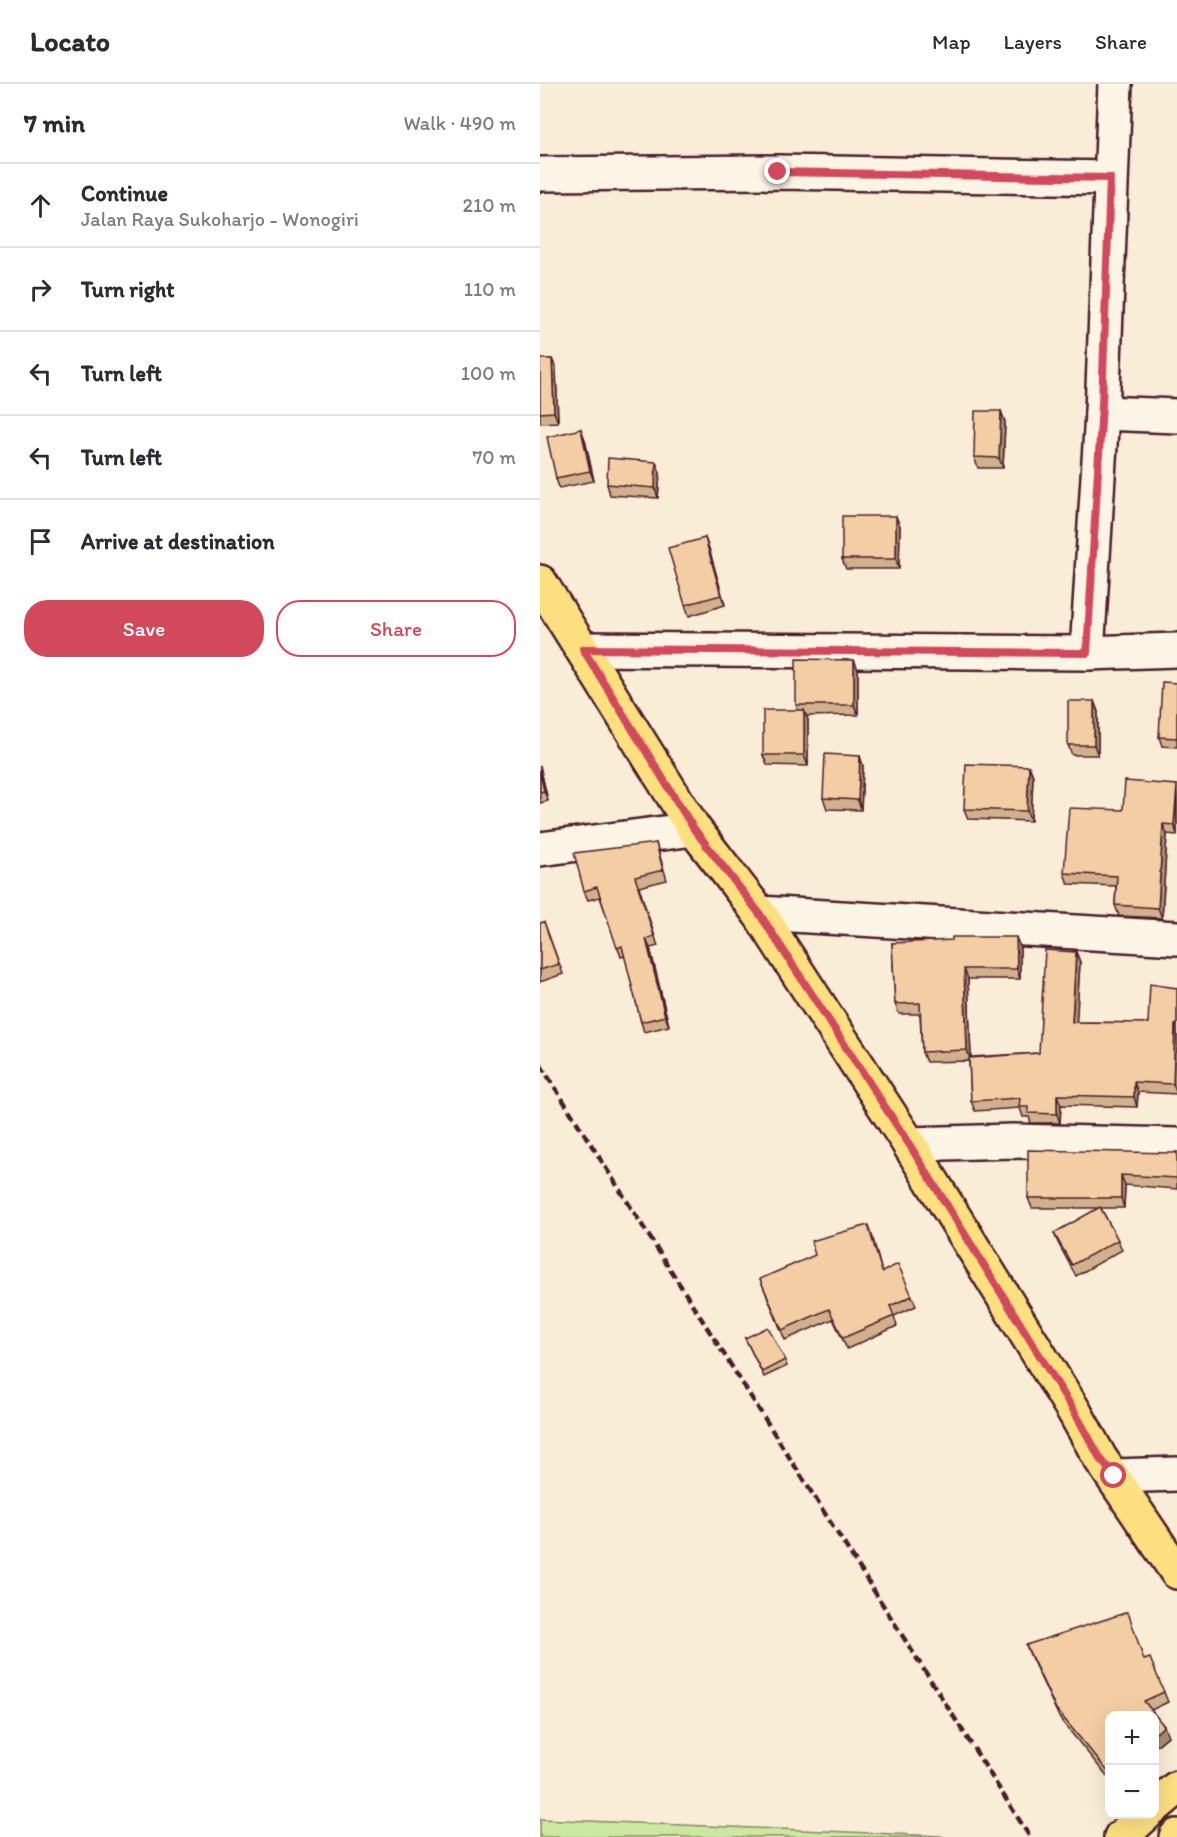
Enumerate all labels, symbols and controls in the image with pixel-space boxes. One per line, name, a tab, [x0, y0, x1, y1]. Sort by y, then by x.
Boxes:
text: Locato	[30, 24, 110, 58]
text: Map	[932, 29, 971, 54]
text: Layers	[1004, 29, 1062, 54]
text: Share	[1095, 29, 1147, 54]
text: 7 min	[24, 107, 85, 139]
text: Walk · 490 m	[403, 111, 516, 135]
route end	[764, 158, 790, 184]
text: Continue	[81, 180, 168, 207]
icon: ahead	[24, 189, 57, 222]
text: 210 m	[463, 193, 516, 217]
text: Jalan Raya Sukoharjo - Wonogiri	[81, 207, 359, 231]
icon: right	[24, 273, 57, 306]
text: Turn right	[81, 276, 175, 303]
text: 110 m	[464, 277, 516, 301]
icon: left	[24, 357, 57, 390]
text: Turn left	[81, 360, 162, 387]
text: 100 m	[461, 361, 516, 385]
icon: left	[24, 441, 57, 474]
text: Turn left	[81, 444, 162, 471]
text: 70 m	[472, 445, 516, 469]
icon: arrive	[24, 525, 57, 558]
text: Arrive at destination	[81, 528, 275, 555]
button: Save	[24, 600, 264, 657]
button: Share	[276, 600, 516, 657]
route start	[1100, 1462, 1126, 1488]
map controls	[1105, 1711, 1159, 1819]
button: +	[1105, 1711, 1159, 1765]
button: −	[1105, 1765, 1159, 1819]

